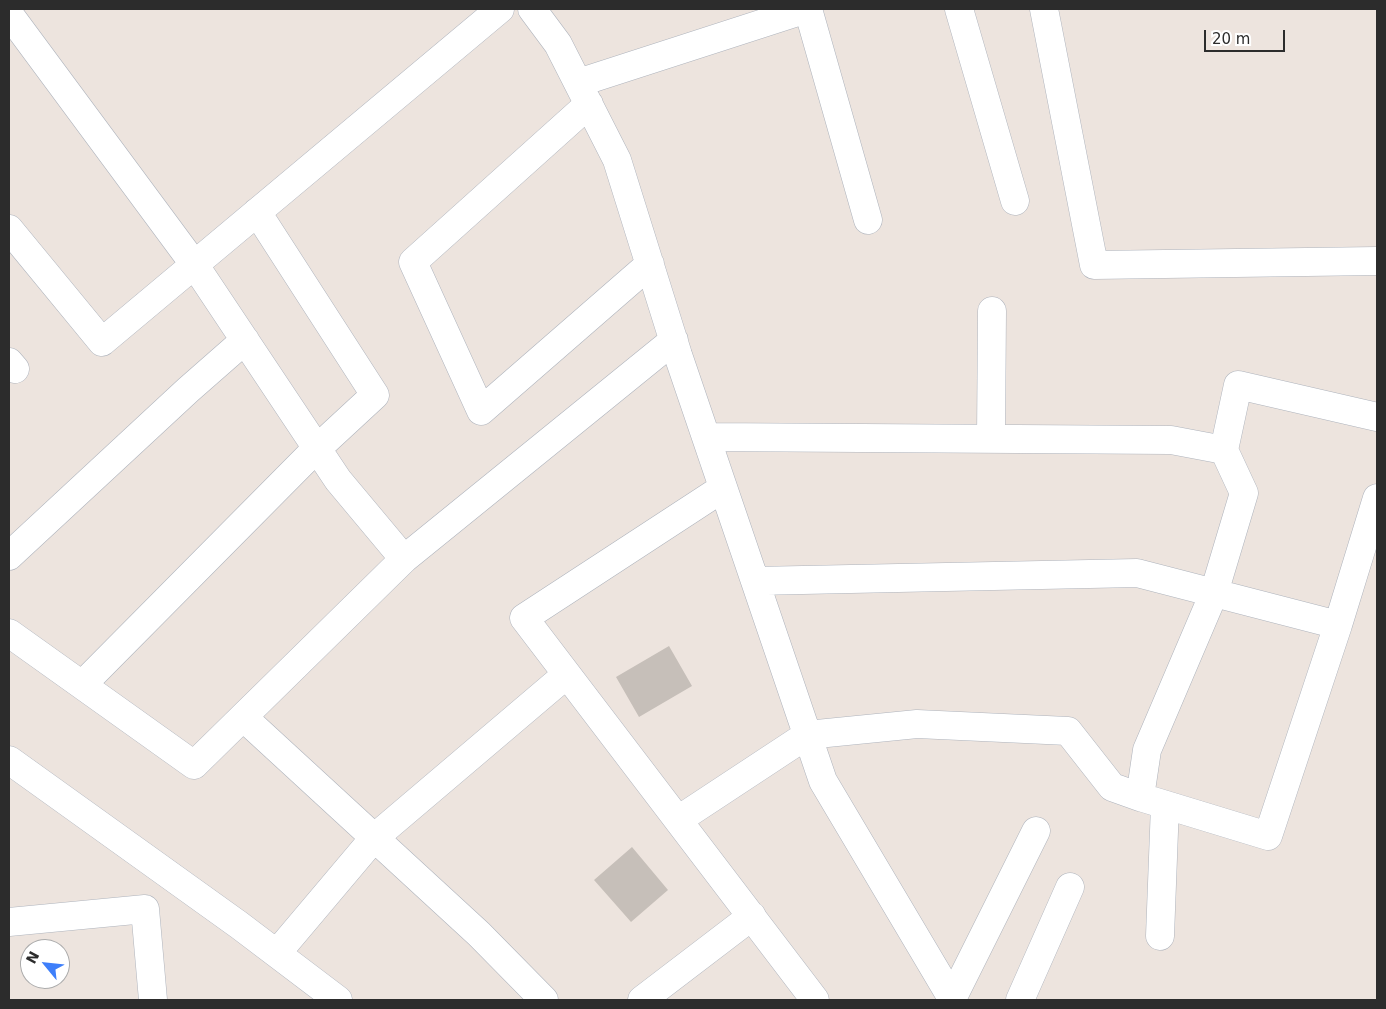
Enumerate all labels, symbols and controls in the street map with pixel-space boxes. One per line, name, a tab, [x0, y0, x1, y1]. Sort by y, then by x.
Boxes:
scale bar	[1206, 20, 1287, 52]
text: 20 m	[1212, 30, 1250, 48]
north arrow	[20, 939, 70, 989]
text: N	[23, 948, 42, 966]

